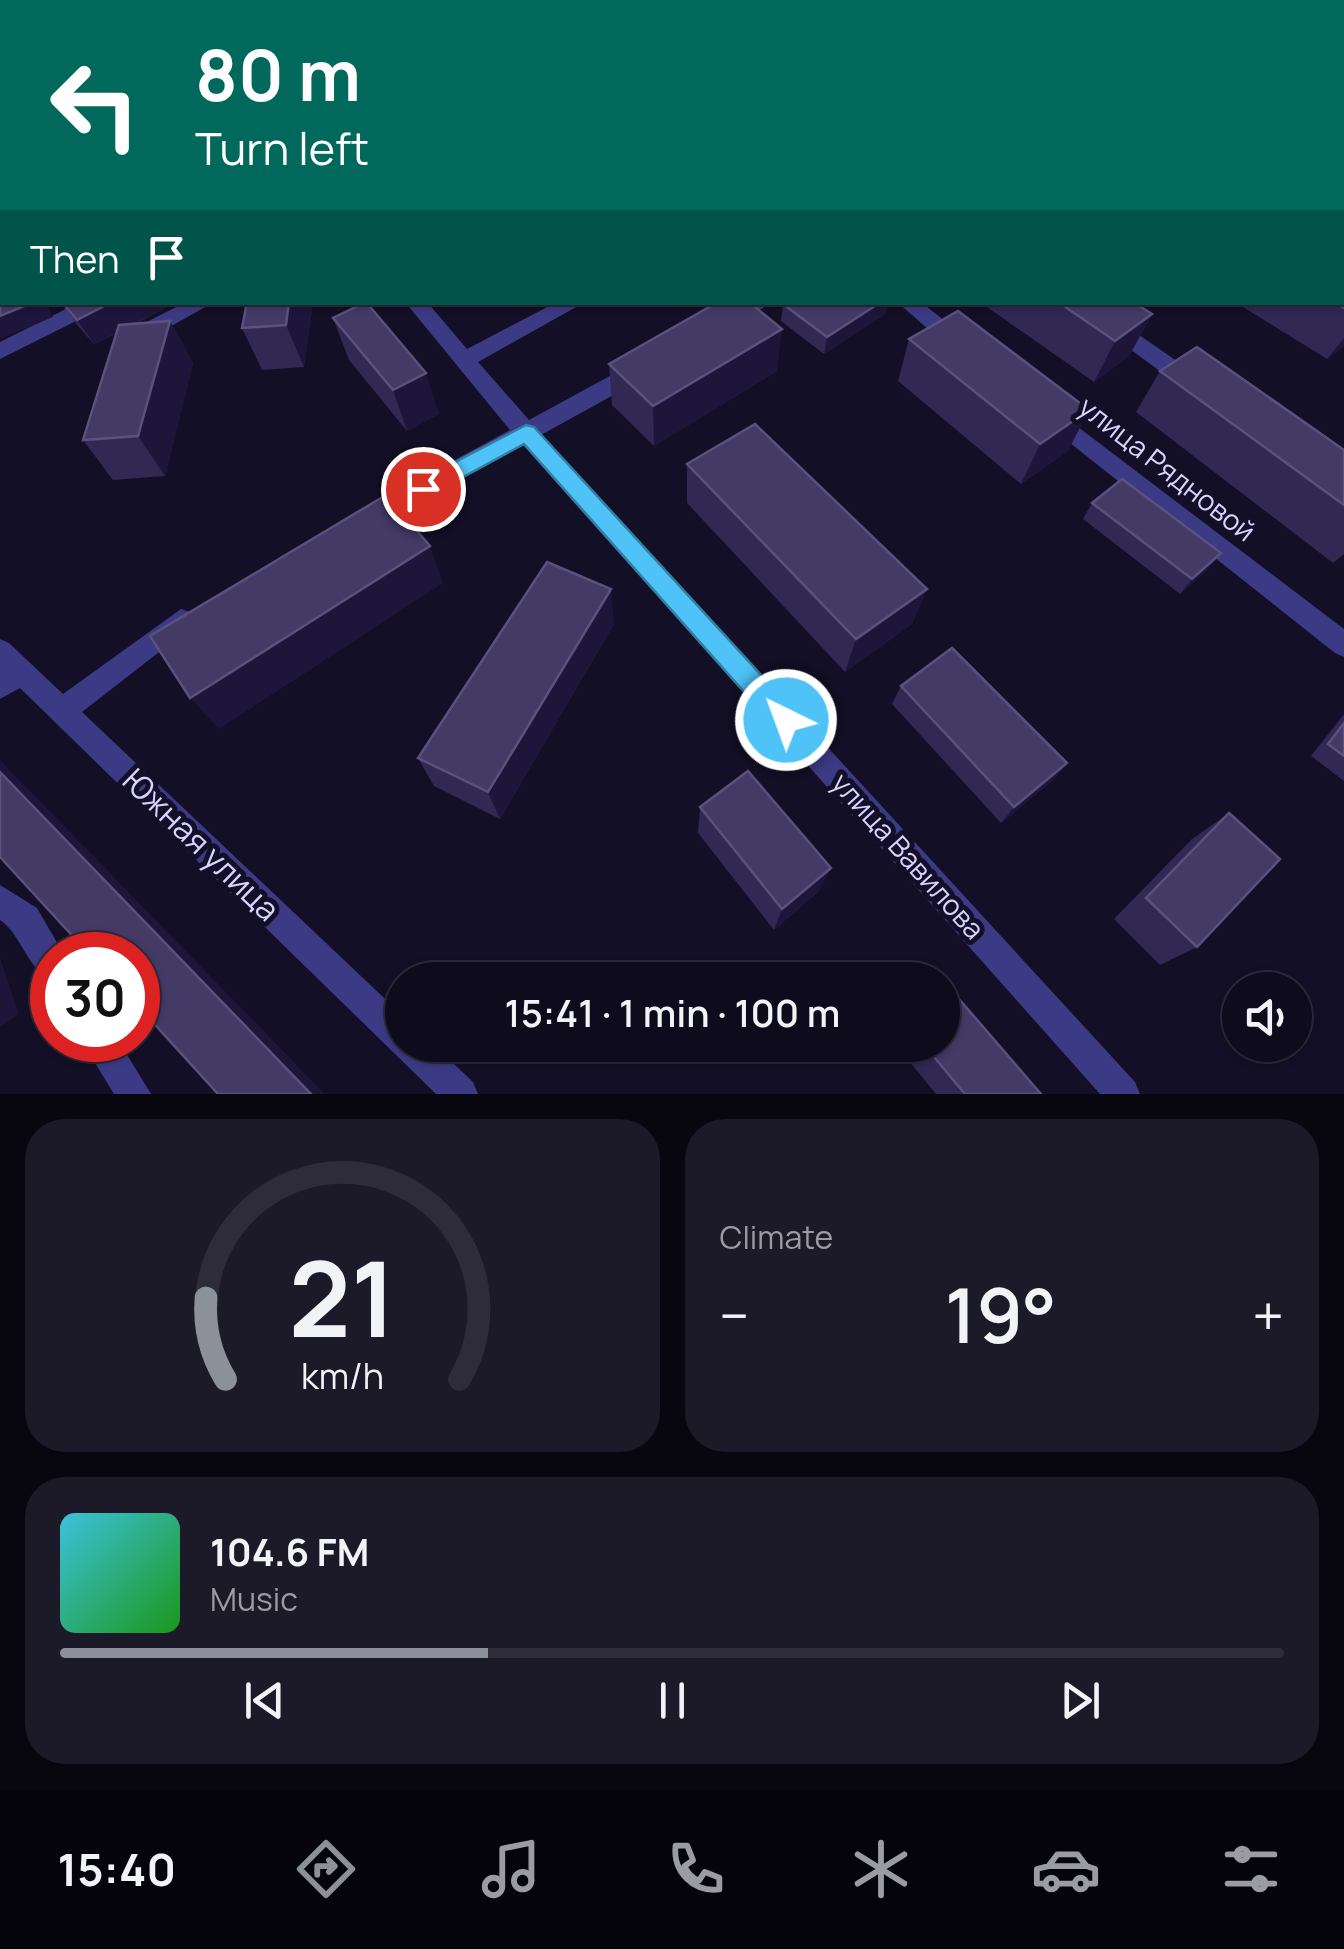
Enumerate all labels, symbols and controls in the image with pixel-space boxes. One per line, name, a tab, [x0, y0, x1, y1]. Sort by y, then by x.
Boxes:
text: 80 m	[195, 26, 361, 122]
icon: left	[30, 40, 160, 170]
text: Turn left	[195, 117, 369, 179]
icon: arrive	[139, 230, 194, 285]
text: Then	[30, 232, 119, 284]
street label: улица Рядновой	[1071, 387, 1264, 549]
pin	[381, 447, 466, 532]
icon: arrive	[396, 462, 451, 517]
position arrow	[734, 668, 838, 772]
street label: Южная улица	[114, 758, 290, 930]
street label: улица Вавилова	[824, 764, 994, 947]
speed limit sign: 30	[30, 932, 160, 1062]
map controls	[1222, 972, 1312, 1062]
button: sound	[1222, 972, 1312, 1062]
text: 15:41 · 1 min · 100 m	[505, 986, 840, 1038]
text: Climate	[720, 1215, 833, 1259]
text: 21	[289, 1226, 396, 1368]
text: 19°	[945, 1263, 1057, 1366]
text: −	[720, 1277, 749, 1353]
text: +	[1252, 1277, 1284, 1353]
text: km/h	[301, 1351, 384, 1400]
text: 104.6 FM	[210, 1525, 369, 1577]
text: Music	[210, 1577, 298, 1621]
icon: previous	[237, 1673, 292, 1728]
icon: pause	[645, 1673, 700, 1728]
icon: next	[1053, 1673, 1108, 1728]
icon: directions	[291, 1834, 361, 1904]
icon: music	[476, 1834, 546, 1904]
icon: phone	[661, 1834, 731, 1904]
icon: climate	[846, 1834, 916, 1904]
icon: car	[1031, 1834, 1101, 1904]
icon: filters	[1216, 1834, 1286, 1904]
text: 15:40	[58, 1838, 176, 1900]

